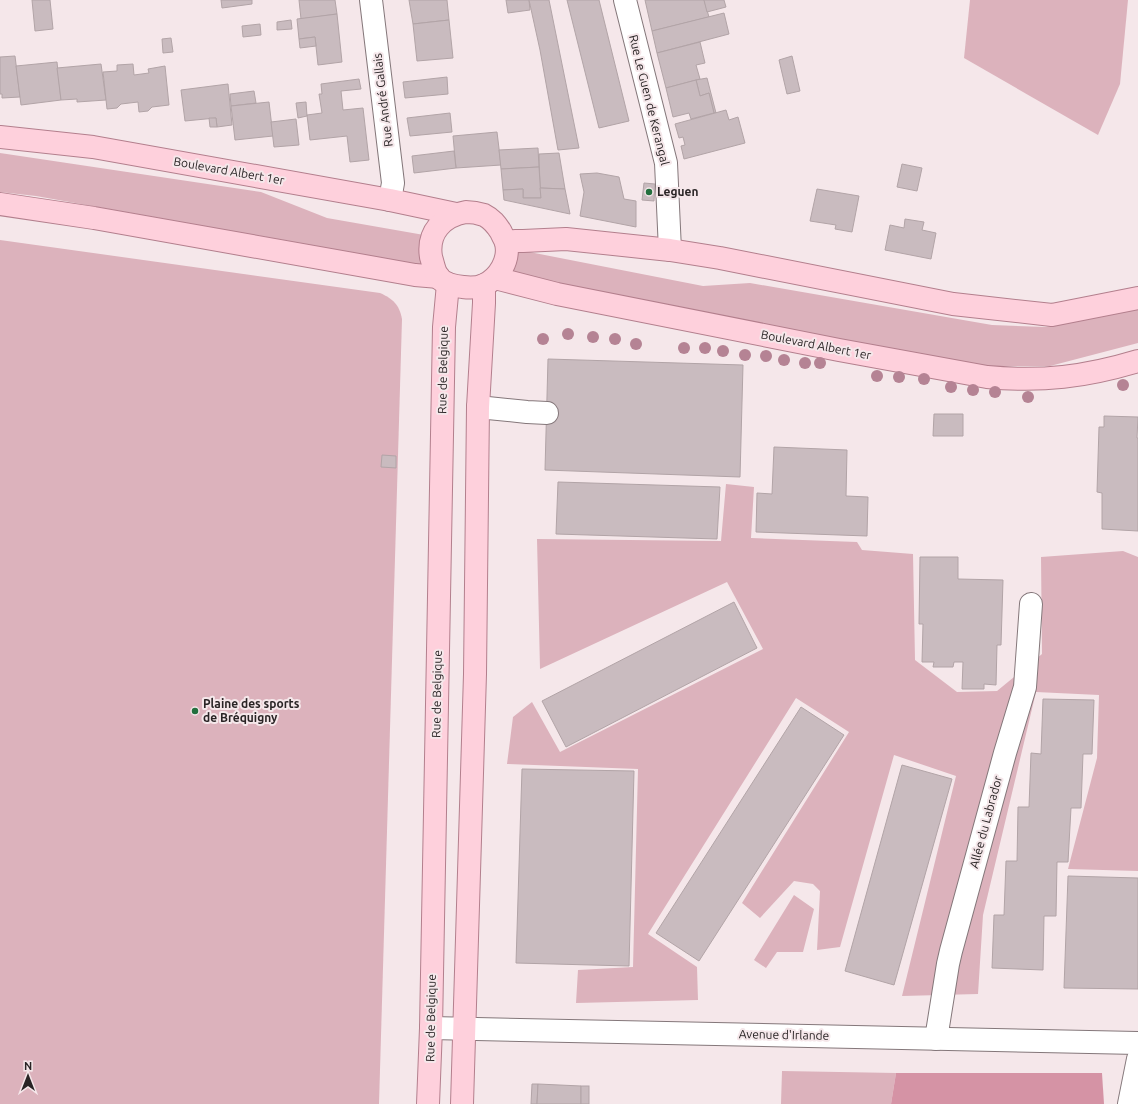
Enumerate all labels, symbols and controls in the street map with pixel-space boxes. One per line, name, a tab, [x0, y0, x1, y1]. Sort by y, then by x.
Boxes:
street label: Rue Le Guen de Kerangal	[627, 33, 672, 167]
street label: Rue André Gallais	[370, 53, 395, 148]
street label: Boulevard Albert 1er	[173, 154, 286, 187]
place label: Leguen	[657, 185, 699, 198]
marker: Leguen	[644, 187, 654, 197]
street label: Rue de Belgique	[435, 326, 450, 414]
street label: Boulevard Albert 1er	[760, 327, 873, 362]
street label: Rue de Belgique	[429, 650, 444, 738]
place label: Plaine des sports de Bréquigny	[203, 697, 300, 724]
marker: Plaine des sports de Bréquigny	[190, 706, 200, 716]
street label: Allée du Labrador	[967, 774, 1004, 870]
street label: Rue de Belgique	[423, 974, 438, 1062]
street label: Avenue d'Irlande	[739, 1027, 829, 1042]
north arrow	[8, 1056, 48, 1096]
text: N	[24, 1060, 32, 1072]

